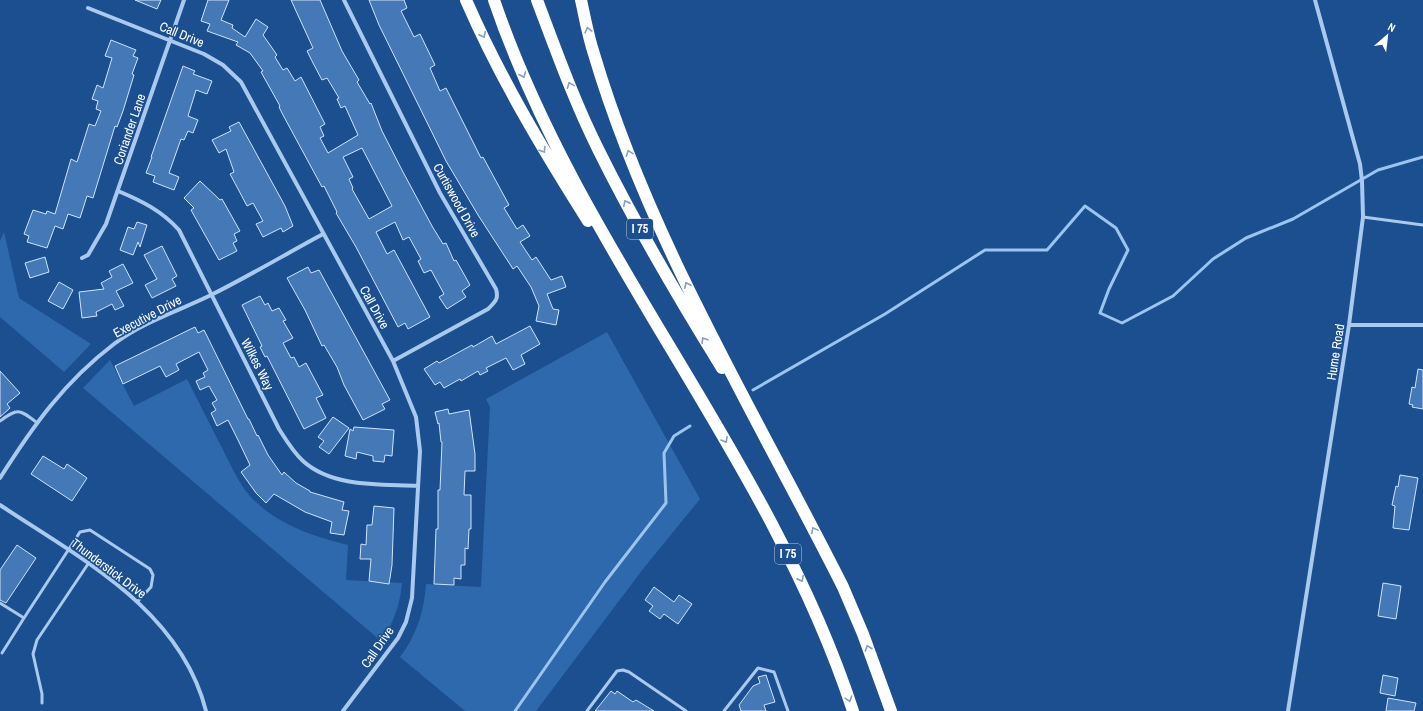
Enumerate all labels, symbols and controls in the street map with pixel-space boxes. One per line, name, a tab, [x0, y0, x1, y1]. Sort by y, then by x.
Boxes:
north arrow	[1367, 16, 1407, 56]
street label: Call Drive	[157, 18, 207, 51]
text: N	[1386, 19, 1398, 35]
one-way arrow	[584, 27, 592, 33]
one-way arrow	[478, 31, 485, 39]
one-way arrow	[518, 71, 526, 79]
one-way arrow	[567, 82, 575, 89]
street label: Coriander Lane	[109, 91, 150, 167]
one-way arrow	[539, 146, 546, 153]
one-way arrow	[626, 150, 634, 157]
street label: Curtiswood Drive	[429, 160, 484, 240]
one-way arrow	[623, 199, 630, 207]
road number: I 75	[627, 219, 653, 239]
one-way arrow	[684, 282, 692, 289]
street label: Call Drive	[356, 283, 393, 332]
street label: Executive Drive	[110, 291, 185, 342]
street label: Hume Road	[1323, 323, 1348, 382]
street label: Wilkes Way	[237, 335, 278, 394]
one-way arrow	[701, 337, 709, 344]
one-way arrow	[720, 436, 727, 443]
one-way arrow	[812, 526, 819, 534]
street label: Thunderstick Drive	[68, 535, 150, 602]
road number: I 75	[775, 544, 801, 564]
one-way arrow	[796, 575, 803, 582]
street label: Call Drive	[357, 623, 398, 671]
one-way arrow	[865, 644, 873, 651]
one-way arrow	[844, 696, 853, 703]

